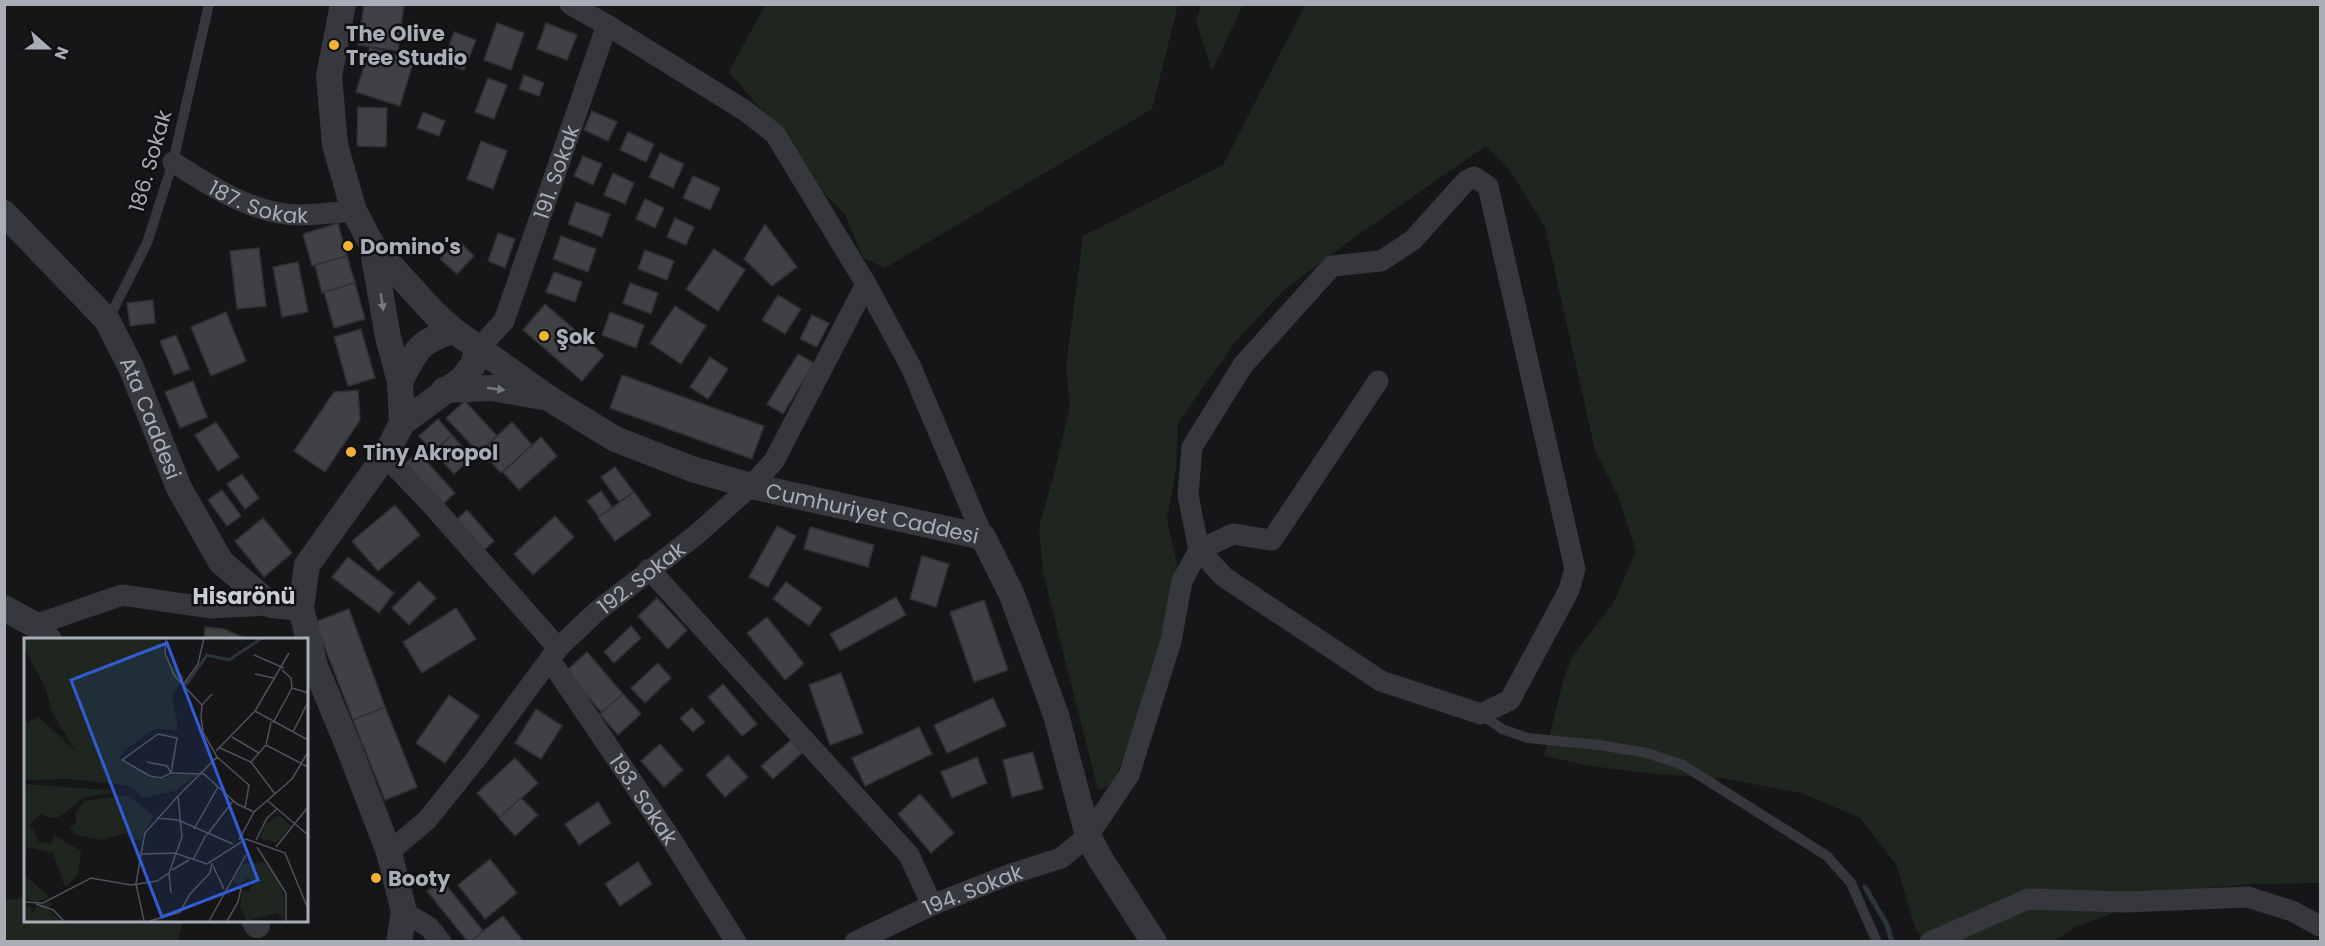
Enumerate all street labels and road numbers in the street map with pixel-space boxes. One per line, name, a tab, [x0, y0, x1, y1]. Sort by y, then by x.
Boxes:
street label: 186. Sokak	[122, 106, 178, 215]
street label: 191. Sokak	[526, 121, 586, 223]
street label: 187. Sokak	[204, 173, 308, 230]
street label: Ata Caddesi	[113, 351, 189, 483]
street label: Cumhuriyet Caddesi	[763, 475, 982, 550]
street label: 192. Sokak	[591, 534, 691, 621]
street label: 193. Sokak	[603, 748, 685, 851]
street label: 194. Sokak	[918, 857, 1026, 922]

